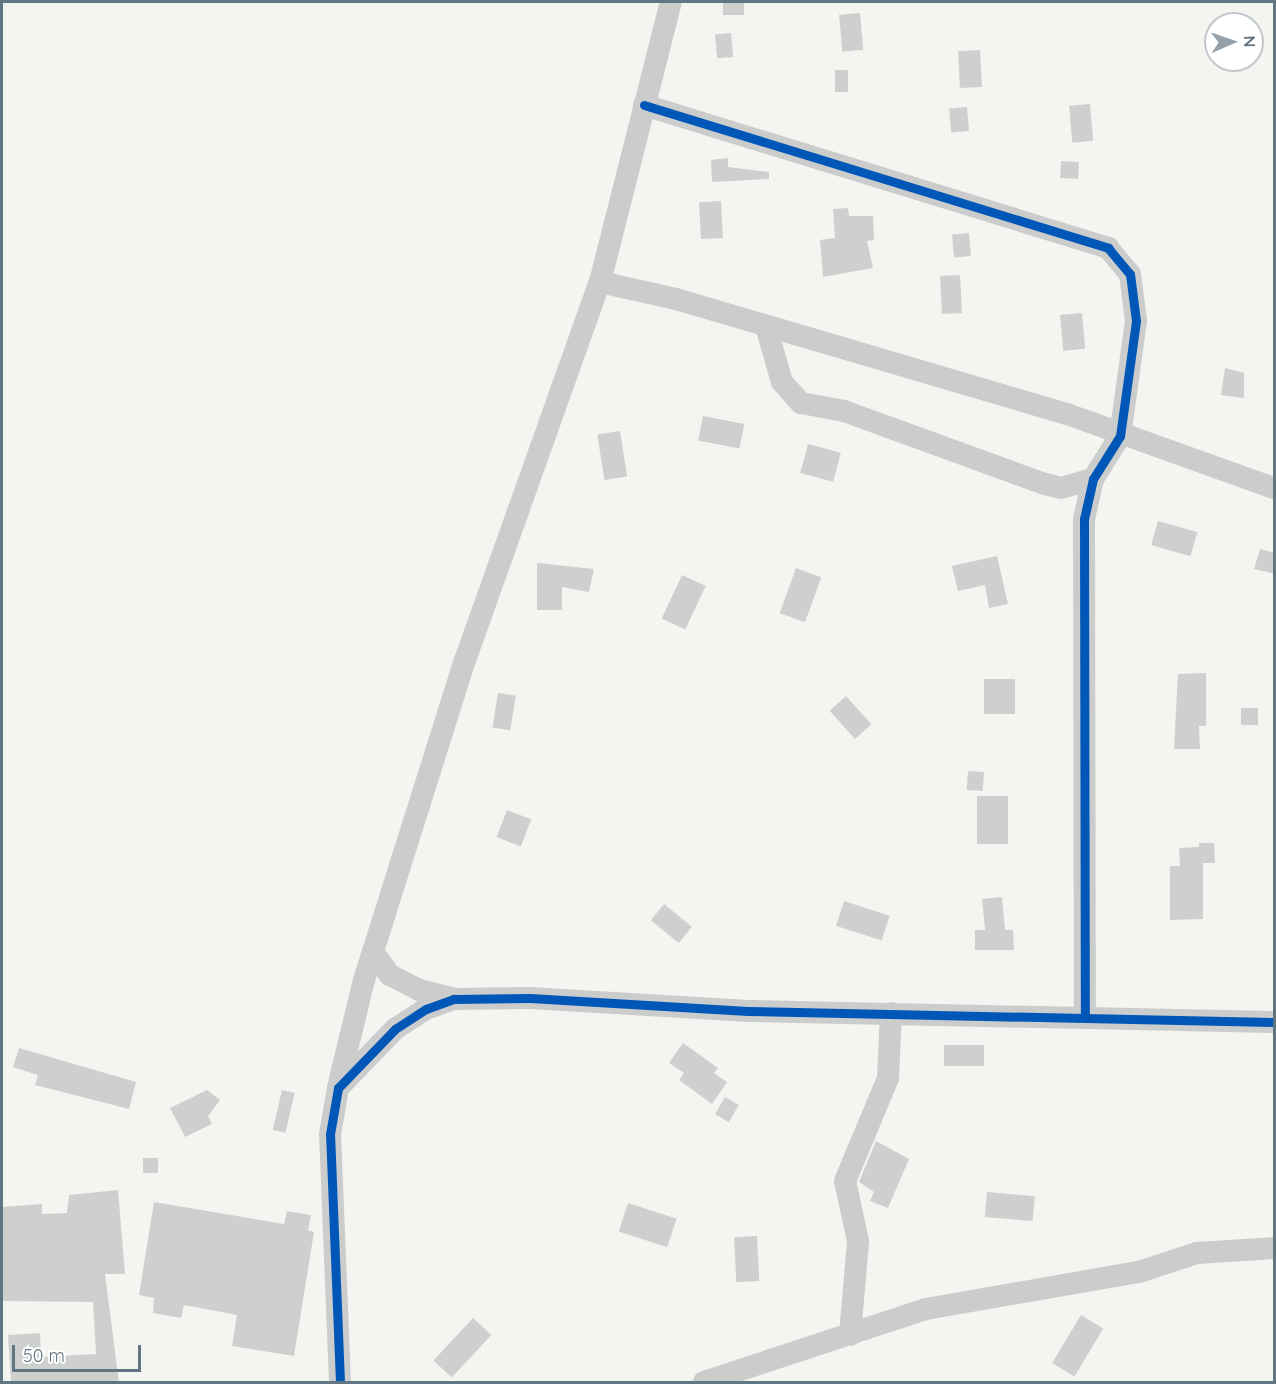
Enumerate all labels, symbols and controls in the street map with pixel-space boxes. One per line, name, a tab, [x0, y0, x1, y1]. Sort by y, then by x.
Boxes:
north arrow	[1204, 12, 1264, 72]
text: N	[1240, 35, 1260, 48]
scale bar	[15, 1333, 144, 1371]
text: 50 m	[23, 1344, 65, 1367]

